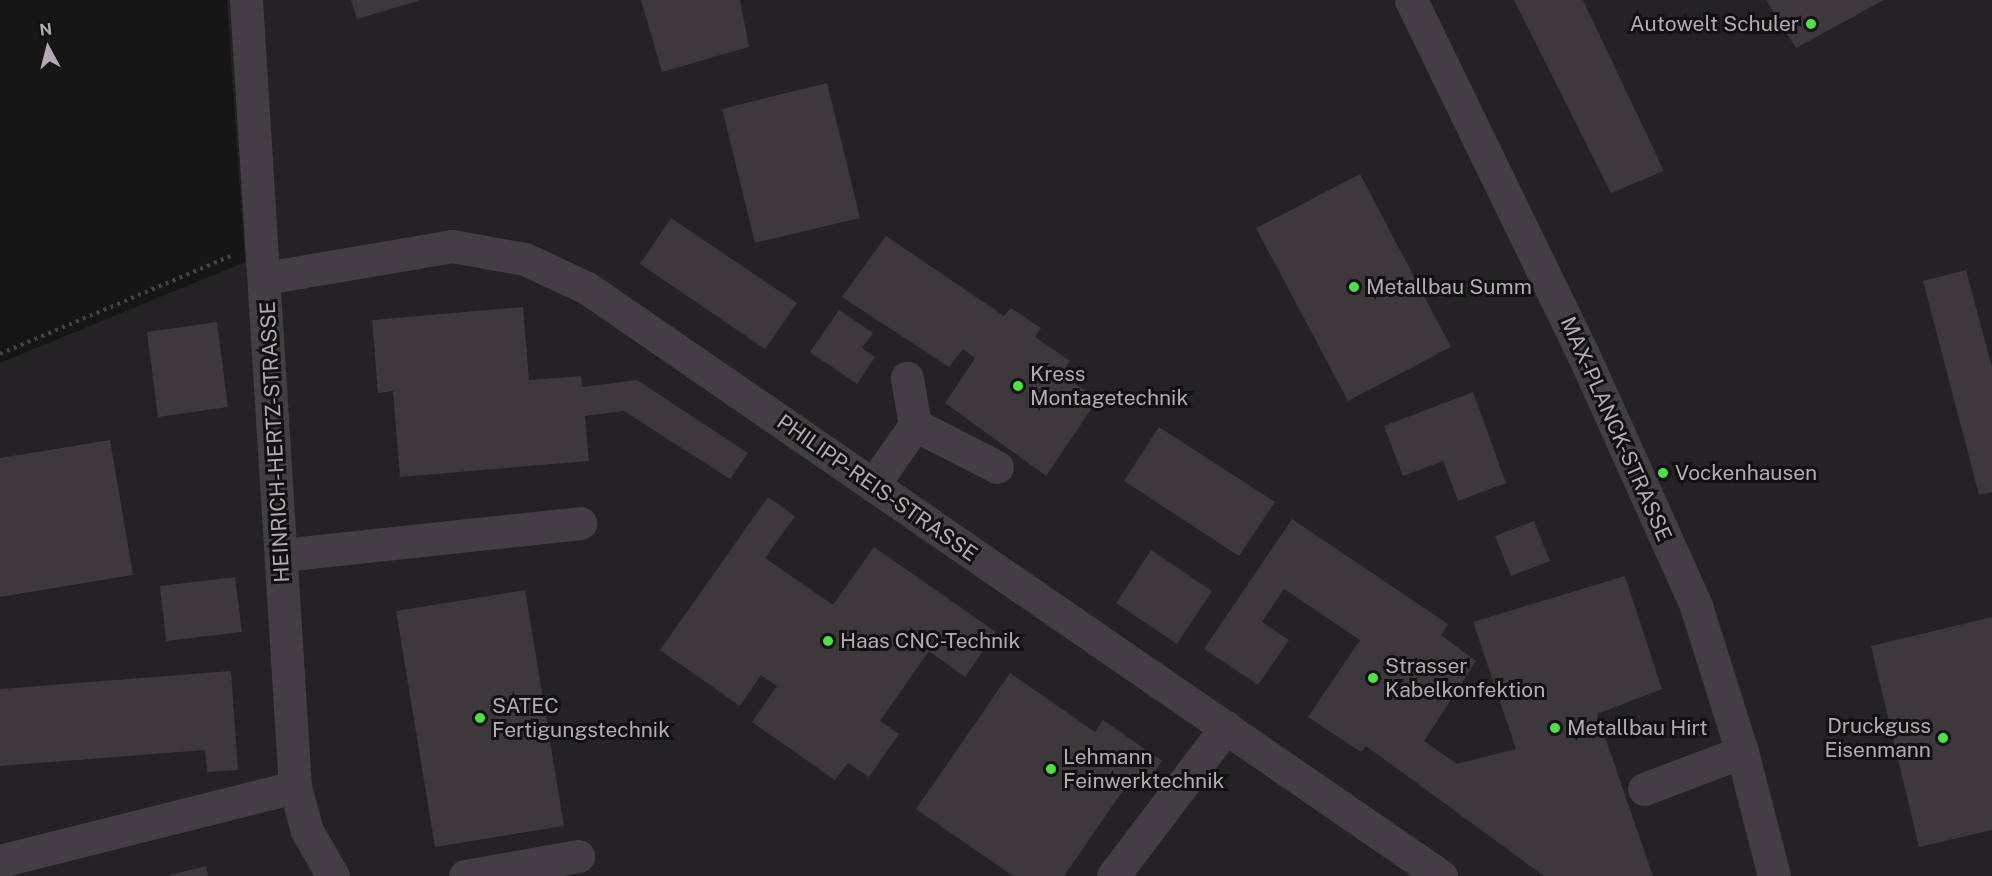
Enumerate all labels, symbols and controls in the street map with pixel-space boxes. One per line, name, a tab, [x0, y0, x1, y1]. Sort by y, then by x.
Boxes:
place label: Autowelt Schuler	[1630, 11, 1799, 37]
marker: Autowelt Schuler	[1804, 17, 1818, 31]
north arrow	[18, 18, 78, 78]
text: N	[38, 19, 53, 40]
place label: Metallbau Summ	[1366, 274, 1532, 300]
marker: Metallbau Summ	[1347, 280, 1361, 294]
street label: HEINRICH-HERTZ-STRASSE	[255, 301, 295, 583]
street label: MAX-PLANCK-STRASSE	[1555, 313, 1677, 545]
place label: Kress Montagetechnik	[1030, 361, 1188, 411]
marker: Kress Montagetechnik	[1011, 379, 1025, 393]
street label: PHILIPP-REIS-STRASSE	[772, 409, 982, 567]
place label: Vockenhausen	[1675, 460, 1817, 486]
marker: Vockenhausen	[1656, 466, 1670, 480]
place label: Haas CNC-Technik	[840, 628, 1020, 654]
marker: Haas CNC-Technik	[821, 634, 835, 648]
place label: Strasser Kabelkonfektion	[1385, 653, 1545, 703]
marker: Strasser Kabelkonfektion	[1366, 671, 1380, 685]
place label: SATEC Fertigungstechnik	[492, 693, 670, 743]
marker: SATEC Fertigungstechnik	[473, 711, 487, 725]
place label: Druckguss Eisenmann	[1824, 713, 1931, 763]
place label: Metallbau Hirt	[1567, 715, 1708, 741]
marker: Metallbau Hirt	[1548, 721, 1562, 735]
marker: Druckguss Eisenmann	[1936, 731, 1950, 745]
place label: Lehmann Feinwerktechnik	[1063, 744, 1224, 794]
marker: Lehmann Feinwerktechnik	[1044, 762, 1058, 776]

